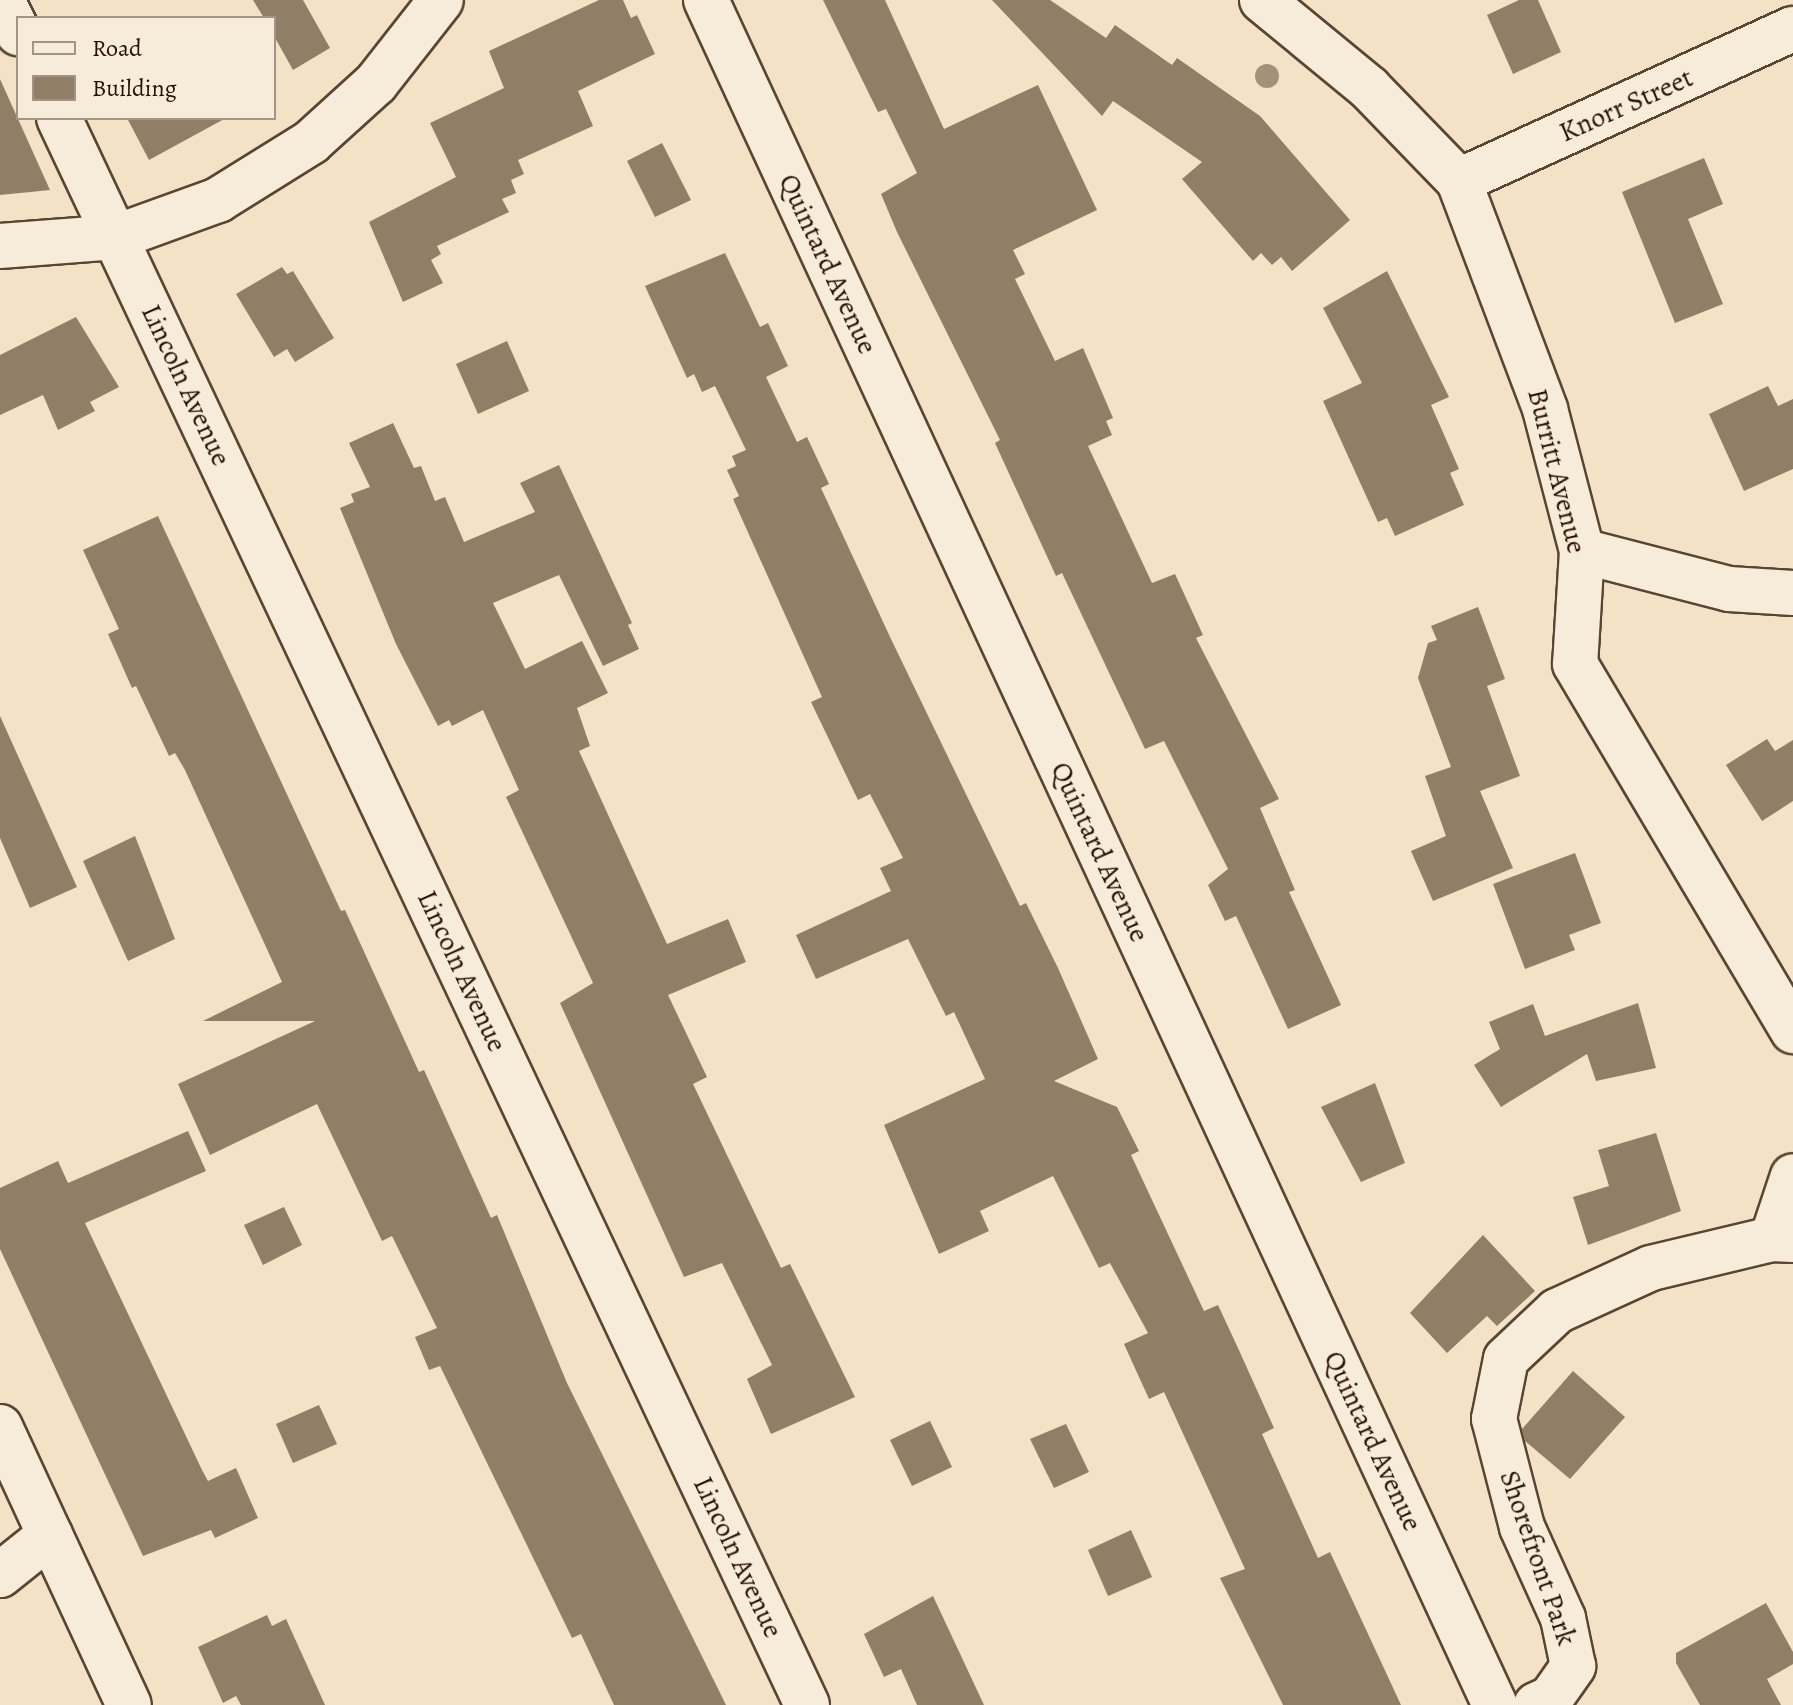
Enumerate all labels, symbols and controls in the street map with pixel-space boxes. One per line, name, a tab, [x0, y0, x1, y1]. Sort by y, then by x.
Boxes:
legend	[16, 16, 276, 120]
text: Road	[92, 32, 142, 64]
street label: Knorr Street	[1554, 61, 1698, 149]
text: Building	[92, 72, 177, 104]
street label: Quintard Avenue	[772, 169, 884, 359]
street label: Lincoln Avenue	[134, 299, 238, 471]
street label: Burritt Avenue	[1520, 385, 1594, 557]
street label: Quintard Avenue	[1044, 757, 1156, 947]
street label: Lincoln Avenue	[410, 885, 514, 1057]
street label: Quintard Avenue	[1317, 1346, 1429, 1536]
street label: Shorefront Park	[1492, 1466, 1584, 1650]
street label: Lincoln Avenue	[686, 1471, 790, 1643]

